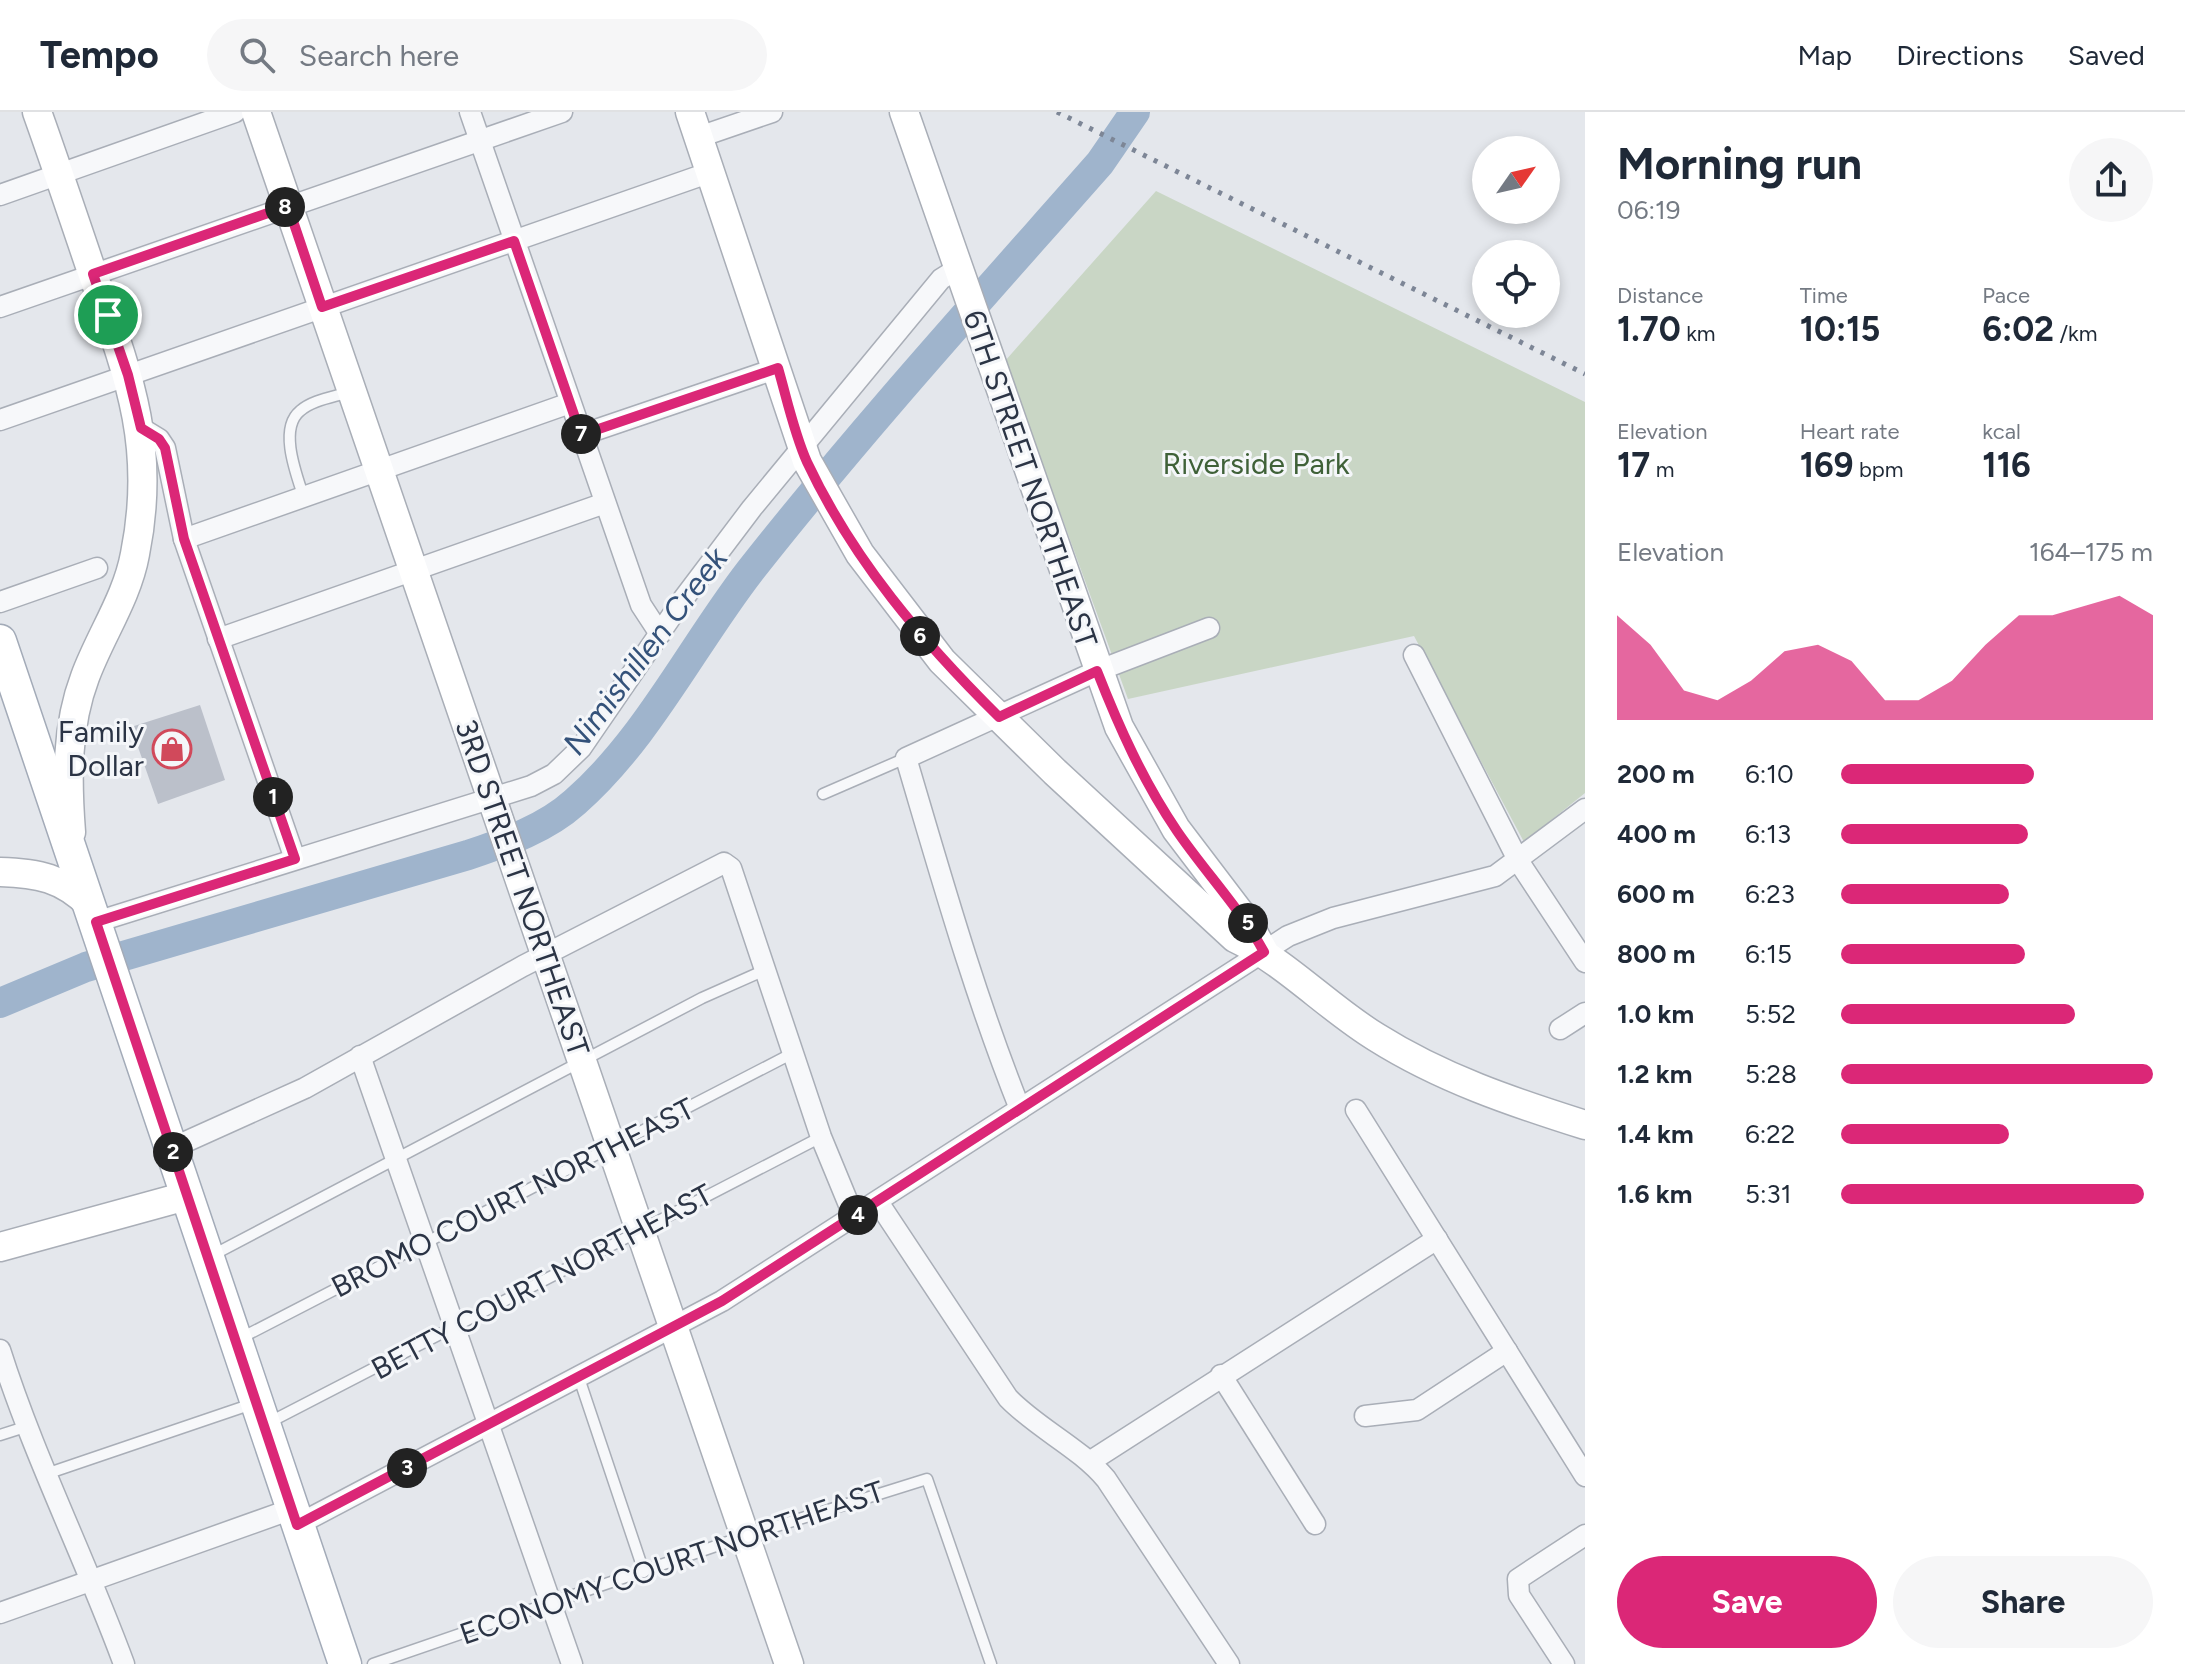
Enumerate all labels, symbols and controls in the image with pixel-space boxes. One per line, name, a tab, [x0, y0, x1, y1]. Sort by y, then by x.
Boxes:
search box	[207, 19, 767, 91]
text: Tempo	[40, 32, 159, 78]
icon: search	[235, 33, 279, 77]
text: Search here	[299, 37, 459, 74]
text: Map	[1798, 38, 1852, 72]
text: Directions	[1896, 38, 2024, 72]
text: Saved	[2068, 38, 2145, 72]
north arrow	[1472, 136, 1560, 224]
map controls	[1472, 136, 1560, 328]
text: Morning run	[1617, 137, 1862, 190]
button: share	[2069, 138, 2153, 222]
pin: 8	[265, 187, 305, 227]
text: 8	[278, 193, 292, 220]
text: 06:19	[1617, 194, 1680, 226]
button: locate	[1472, 240, 1560, 328]
pin	[74, 281, 142, 349]
text: Distance	[1617, 282, 1703, 309]
text: Time	[1800, 282, 1848, 309]
text: Pace	[1982, 282, 2030, 309]
icon: arrive	[86, 293, 130, 337]
street label: 6TH STREET NORTHEAST	[955, 305, 1106, 653]
text: 1.70	[1617, 309, 1681, 350]
text: 10:15	[1800, 309, 1880, 350]
text: 6:02	[1982, 309, 2054, 350]
text: km	[1681, 320, 1716, 347]
text: /km	[2054, 320, 2097, 347]
pin: 7	[561, 414, 601, 454]
text: Elevation	[1617, 418, 1707, 445]
text: Heart rate	[1800, 418, 1900, 445]
text: kcal	[1982, 418, 2021, 445]
text: 7	[575, 420, 587, 447]
park label: Riverside Park	[1163, 445, 1350, 482]
text: 17	[1617, 445, 1650, 486]
text: 169	[1800, 445, 1853, 486]
text: 116	[1982, 445, 2031, 486]
text: m	[1650, 456, 1674, 483]
text: bpm	[1853, 456, 1904, 483]
text: Elevation	[1617, 536, 1724, 568]
text: 164–175 m	[2029, 536, 2153, 568]
water label: Nimishillen Creek	[555, 539, 736, 762]
pin: 6	[900, 616, 940, 656]
text: 6	[914, 622, 926, 649]
place label: Family Dollar	[58, 713, 144, 784]
street label: 3RD STREET NORTHEAST	[447, 715, 598, 1061]
shop icon: Family Dollar	[151, 728, 193, 770]
text: 200 m	[1617, 758, 1695, 790]
text: 6:10	[1745, 758, 1794, 790]
pin: 1	[253, 777, 293, 817]
text: 1	[268, 783, 278, 810]
text: 400 m	[1617, 818, 1696, 850]
text: 6:13	[1745, 818, 1791, 850]
text: 600 m	[1617, 878, 1695, 910]
text: 6:23	[1745, 878, 1795, 910]
pin: 5	[1228, 903, 1268, 943]
text: 5	[1242, 909, 1254, 936]
text: 800 m	[1617, 938, 1695, 970]
text: 6:15	[1745, 938, 1792, 970]
text: 1.0 km	[1617, 998, 1694, 1030]
text: 5:52	[1745, 998, 1796, 1030]
text: 1.2 km	[1617, 1058, 1692, 1090]
text: 5:28	[1745, 1058, 1797, 1090]
street label: BROMO COURT NORTHEAST	[325, 1089, 701, 1305]
text: 1.4 km	[1617, 1118, 1694, 1150]
text: 6:22	[1745, 1118, 1795, 1150]
pin: 2	[153, 1132, 193, 1172]
text: 2	[167, 1138, 179, 1165]
street label: BETTY COURT NORTHEAST	[365, 1176, 719, 1387]
text: 1.6 km	[1617, 1178, 1692, 1210]
text: 5:31	[1745, 1178, 1791, 1210]
pin: 4	[838, 1195, 878, 1235]
text: 4	[851, 1201, 865, 1228]
pin: 3	[387, 1448, 427, 1488]
text: 3	[401, 1454, 413, 1481]
street label: ECONOMY COURT NORTHEAST	[455, 1472, 889, 1653]
button: Save	[1617, 1556, 1877, 1648]
button: Share	[1893, 1556, 2153, 1648]

